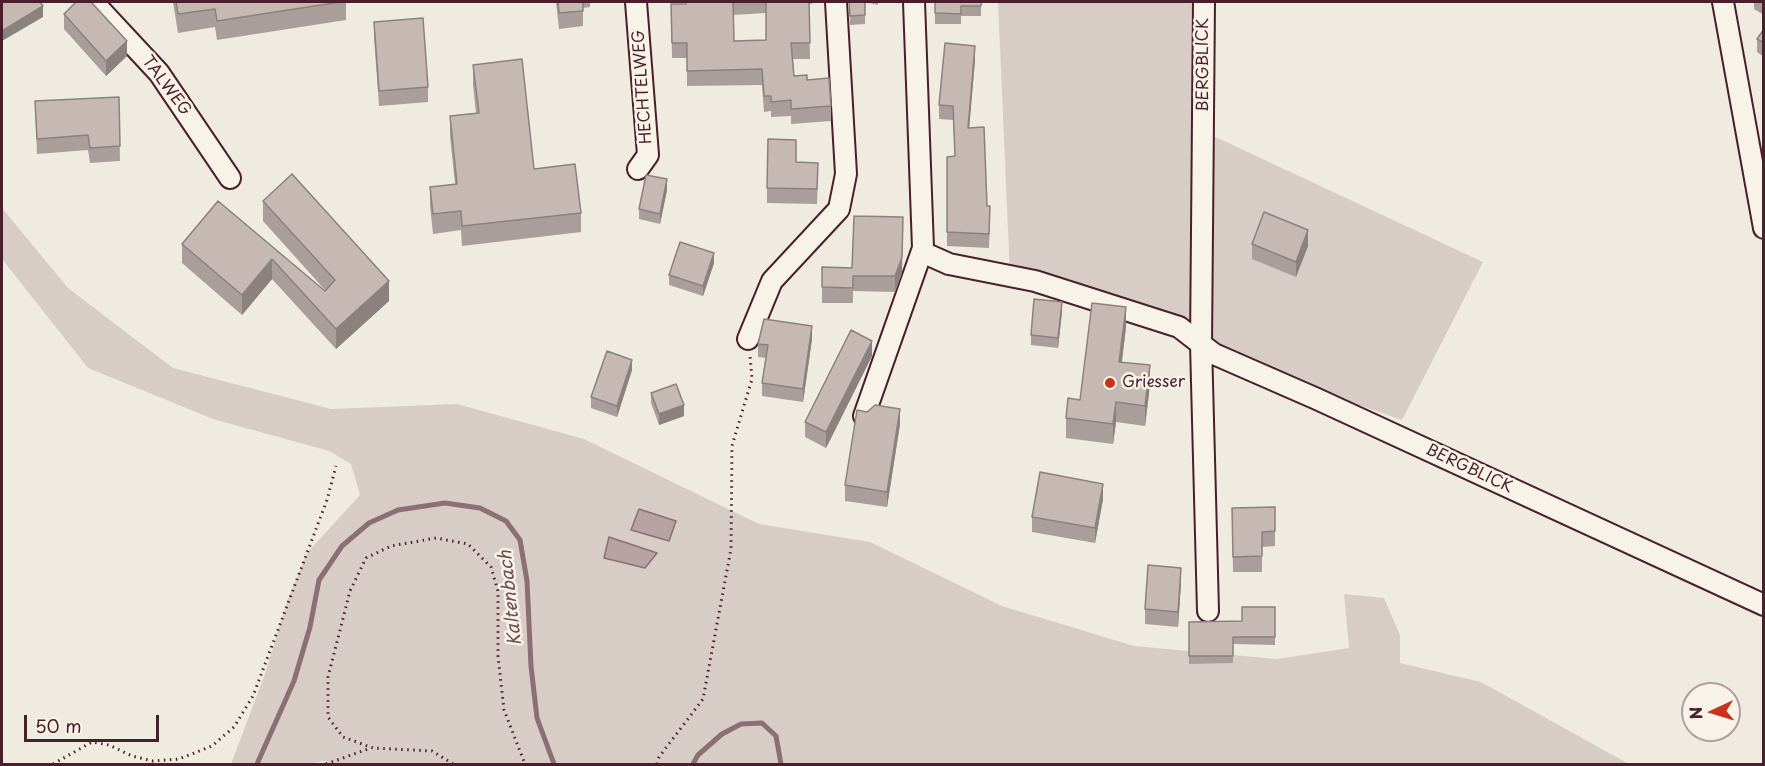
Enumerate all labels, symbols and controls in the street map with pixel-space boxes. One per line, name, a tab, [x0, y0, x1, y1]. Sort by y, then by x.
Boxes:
street label: BERGBLICK	[1194, 18, 1214, 112]
street label: HECHTELWEG	[629, 29, 657, 145]
street label: TALWEG	[137, 52, 195, 120]
place label: Griesser	[1122, 373, 1185, 393]
marker: Griesser	[1103, 376, 1117, 390]
street label: BERGBLICK	[1422, 440, 1516, 498]
water label: Kaltenbach	[495, 549, 527, 647]
north arrow	[1681, 682, 1741, 742]
scale bar	[27, 703, 162, 741]
text: N	[1683, 706, 1707, 720]
text: 50 m	[35, 712, 82, 739]

